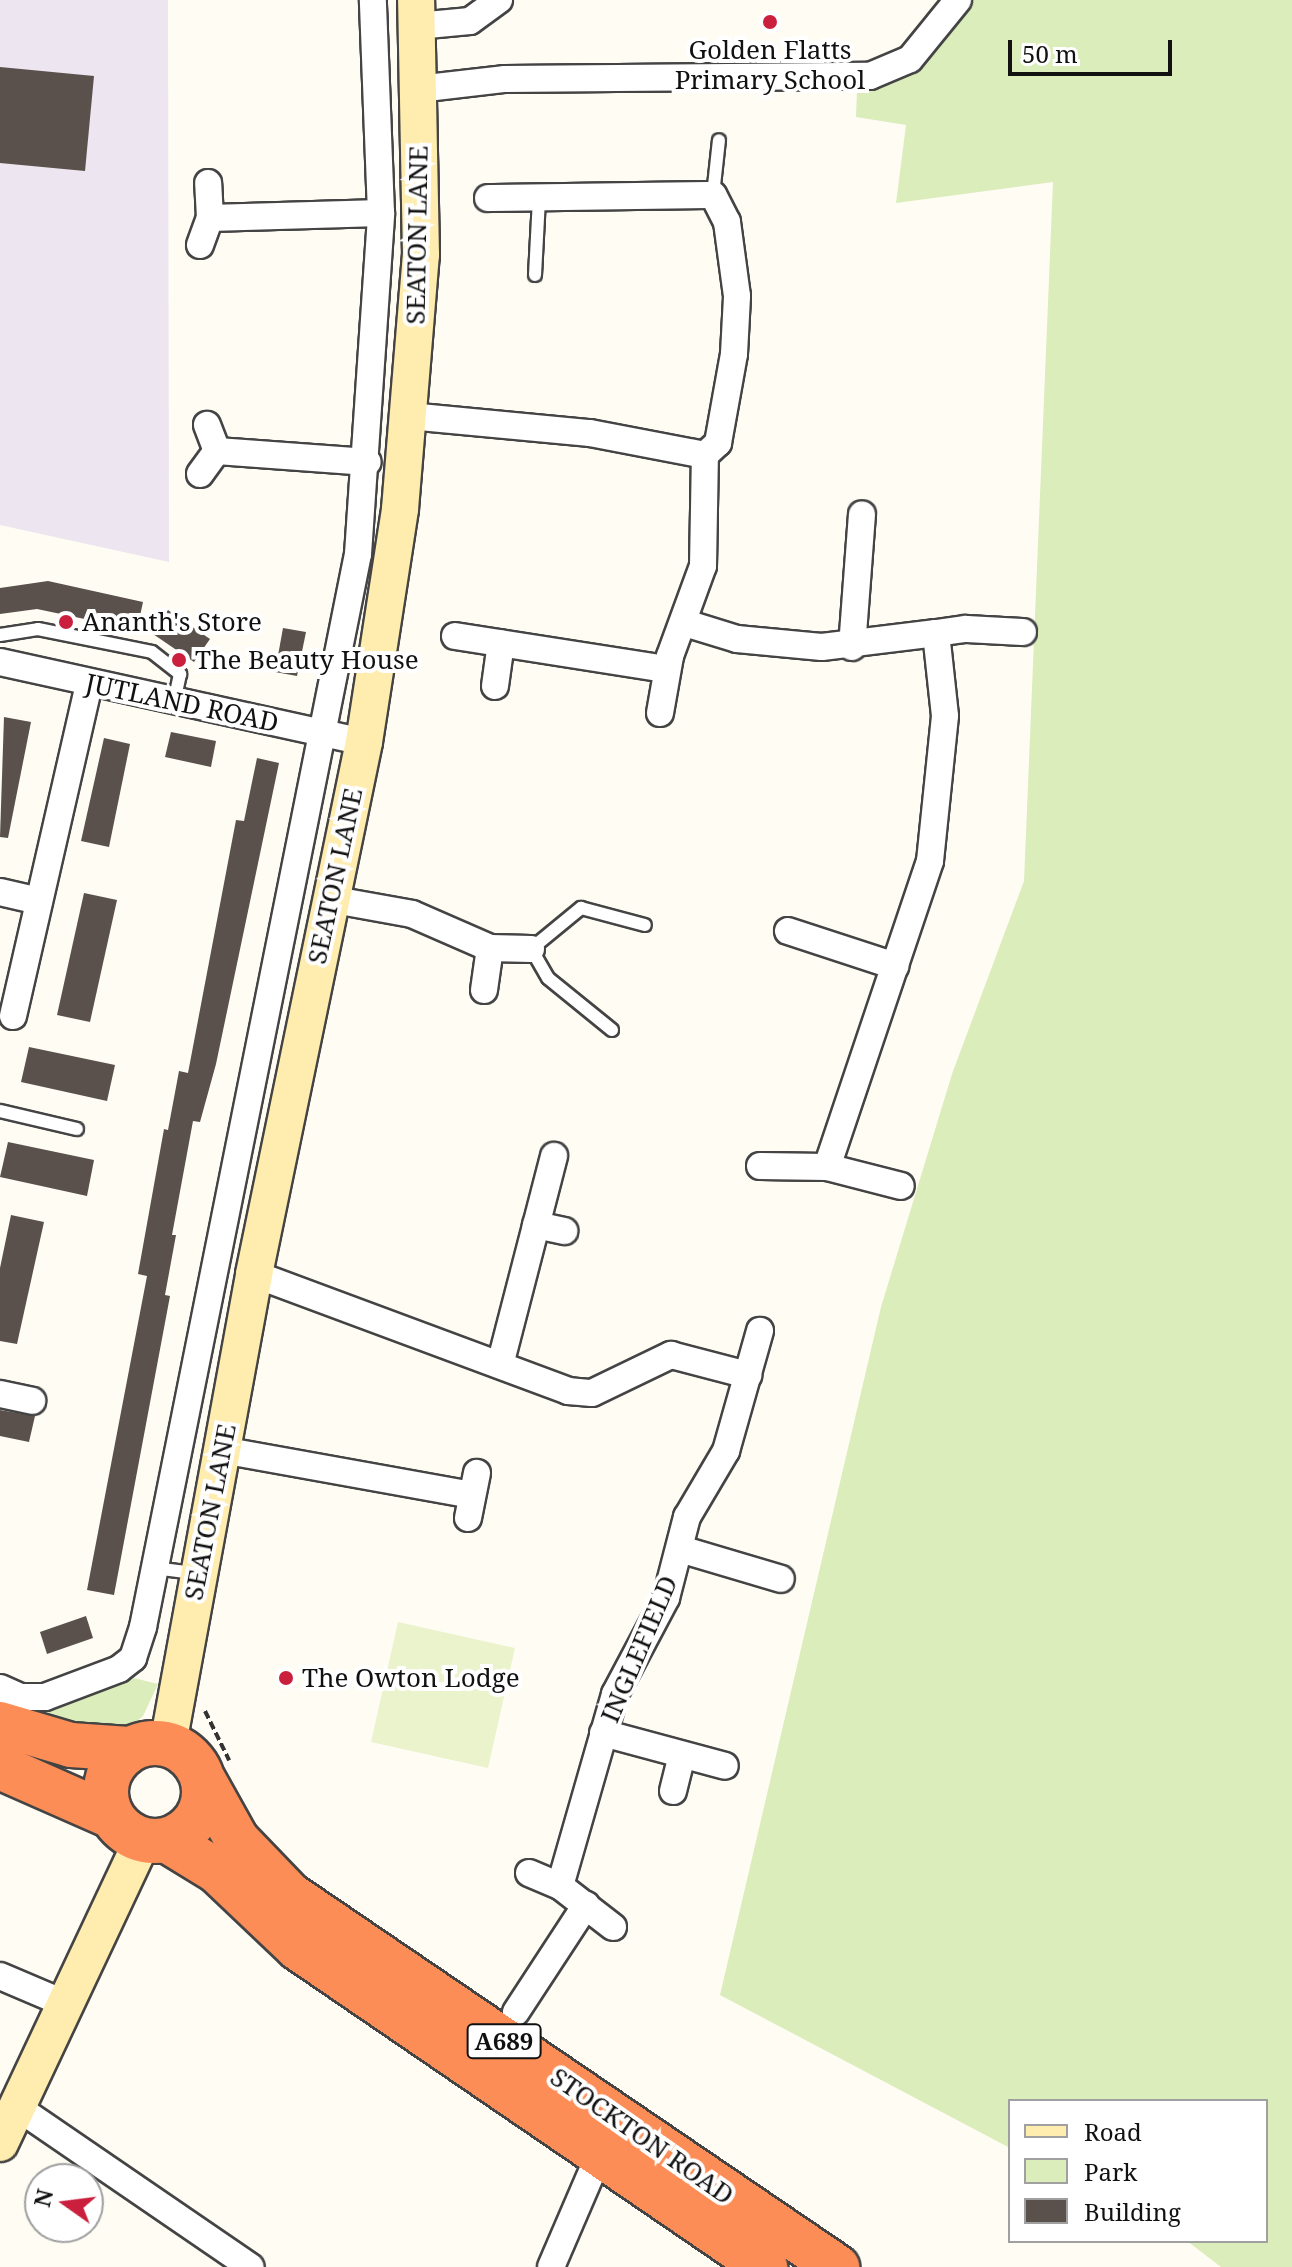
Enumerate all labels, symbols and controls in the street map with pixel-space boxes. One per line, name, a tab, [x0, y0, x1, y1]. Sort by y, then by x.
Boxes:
marker: Golden Flatts Primary School	[761, 13, 779, 31]
scale bar	[1012, 24, 1176, 74]
place label: Golden Flatts Primary School	[675, 34, 865, 96]
text: 50 m	[1022, 37, 1078, 70]
street label: SEATON LANE	[400, 145, 434, 325]
place label: Ananth's Store	[82, 606, 262, 638]
marker: Ananth's Store	[57, 613, 75, 631]
place label: The Beauty House	[195, 644, 419, 676]
marker: The Beauty House	[170, 651, 188, 669]
street label: JUTLAND ROAD	[83, 667, 281, 739]
street label: SEATON LANE	[301, 785, 369, 967]
street label: SEATON LANE	[178, 1421, 242, 1603]
street label: INGLEFIELD	[594, 1571, 684, 1727]
place label: The Owton Lodge	[302, 1662, 520, 1694]
marker: The Owton Lodge	[277, 1669, 295, 1687]
road number: A689	[466, 2021, 542, 2061]
street label: STOCKTON ROAD	[544, 2061, 740, 2211]
legend	[1008, 2099, 1268, 2243]
text: Road	[1084, 2115, 1142, 2148]
text: Park	[1084, 2155, 1137, 2188]
north arrow	[24, 2163, 104, 2243]
text: N	[26, 2186, 59, 2210]
text: Building	[1084, 2195, 1181, 2228]

